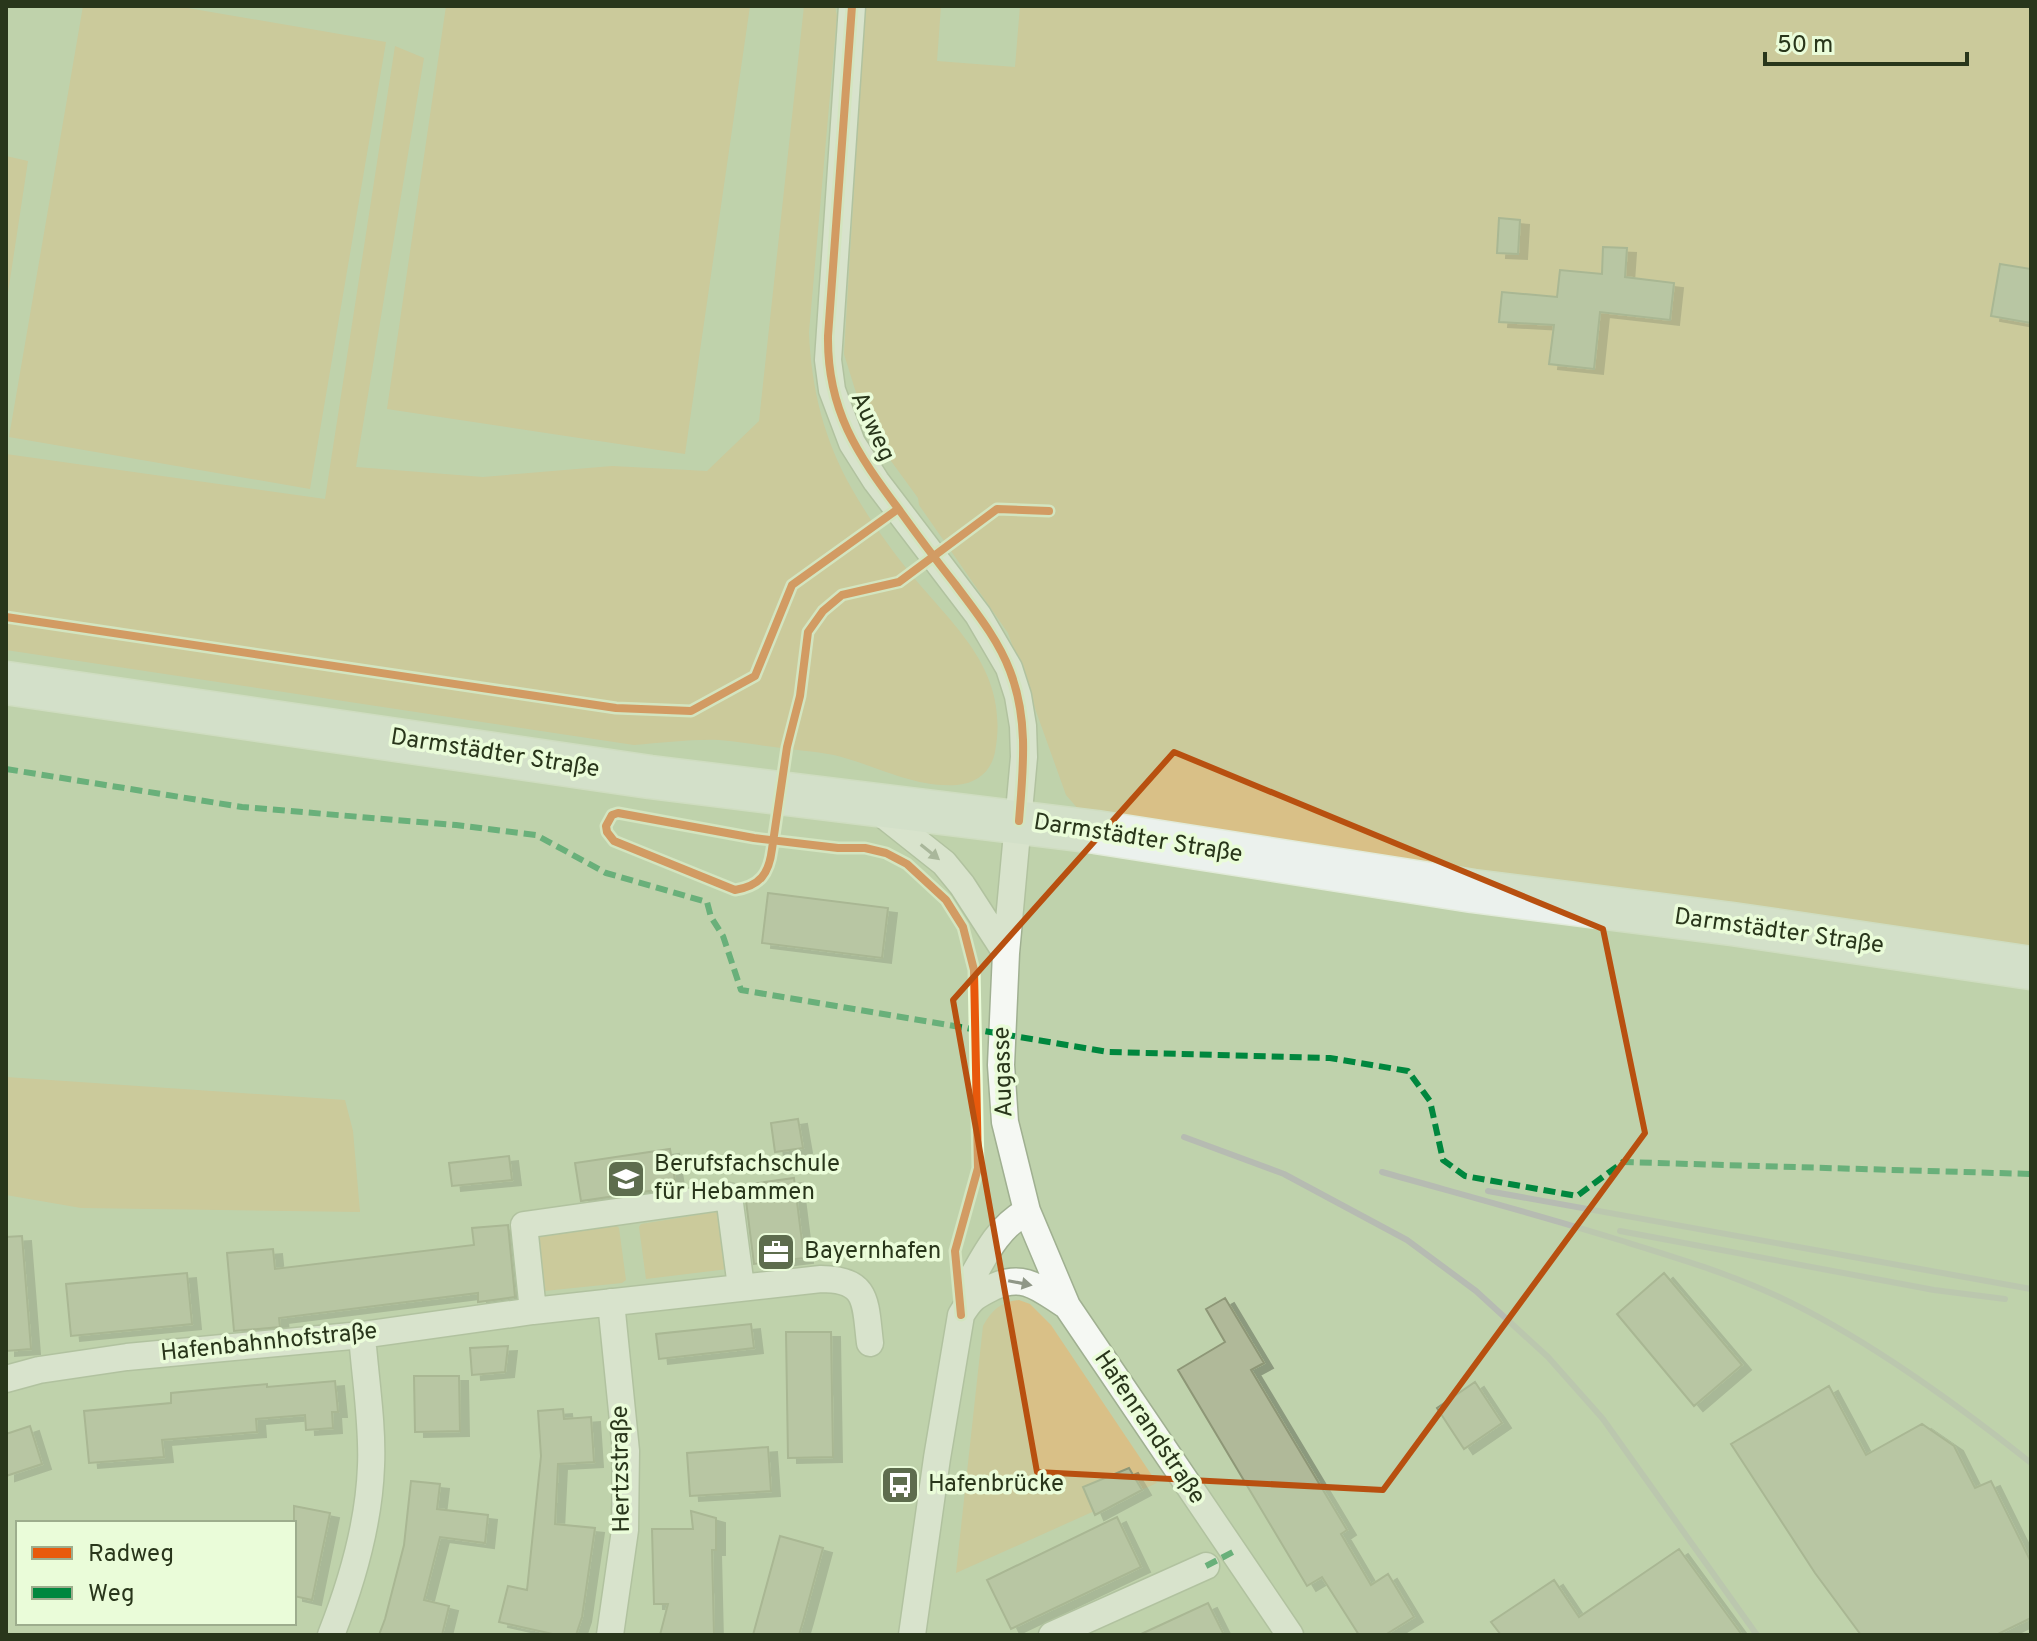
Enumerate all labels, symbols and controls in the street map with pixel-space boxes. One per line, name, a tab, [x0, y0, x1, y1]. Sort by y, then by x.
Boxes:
scale bar	[1765, 16, 1967, 66]
text: 50 m	[1777, 31, 1833, 61]
street label: Auweg	[843, 387, 901, 467]
street label: Darmstädter Straße	[388, 723, 602, 785]
street label: Darmstädter Straße	[1031, 808, 1245, 870]
one-way arrow	[919, 843, 939, 860]
street label: Darmstädter Straße	[1672, 902, 1886, 962]
street label: Augasse	[987, 1026, 1021, 1118]
place label: Berufsfachschule für Hebammen	[654, 1150, 840, 1208]
school or university icon: Berufsfachschule für Hebammen	[605, 1158, 647, 1200]
office icon: Bayernhafen	[755, 1231, 797, 1273]
place label: Bayernhafen	[804, 1237, 941, 1267]
one-way arrow	[1008, 1278, 1033, 1290]
street label: Hafenbahnhofstraße	[159, 1317, 379, 1369]
street label: Hafenrandstraße	[1087, 1345, 1211, 1511]
street label: Hertzstraße	[606, 1405, 638, 1533]
bus stop icon: Hafenbrücke	[879, 1464, 921, 1506]
place label: Hafenbrücke	[928, 1470, 1064, 1500]
legend	[16, 1521, 296, 1625]
text: Radweg	[88, 1540, 174, 1570]
text: Weg	[88, 1580, 135, 1610]

